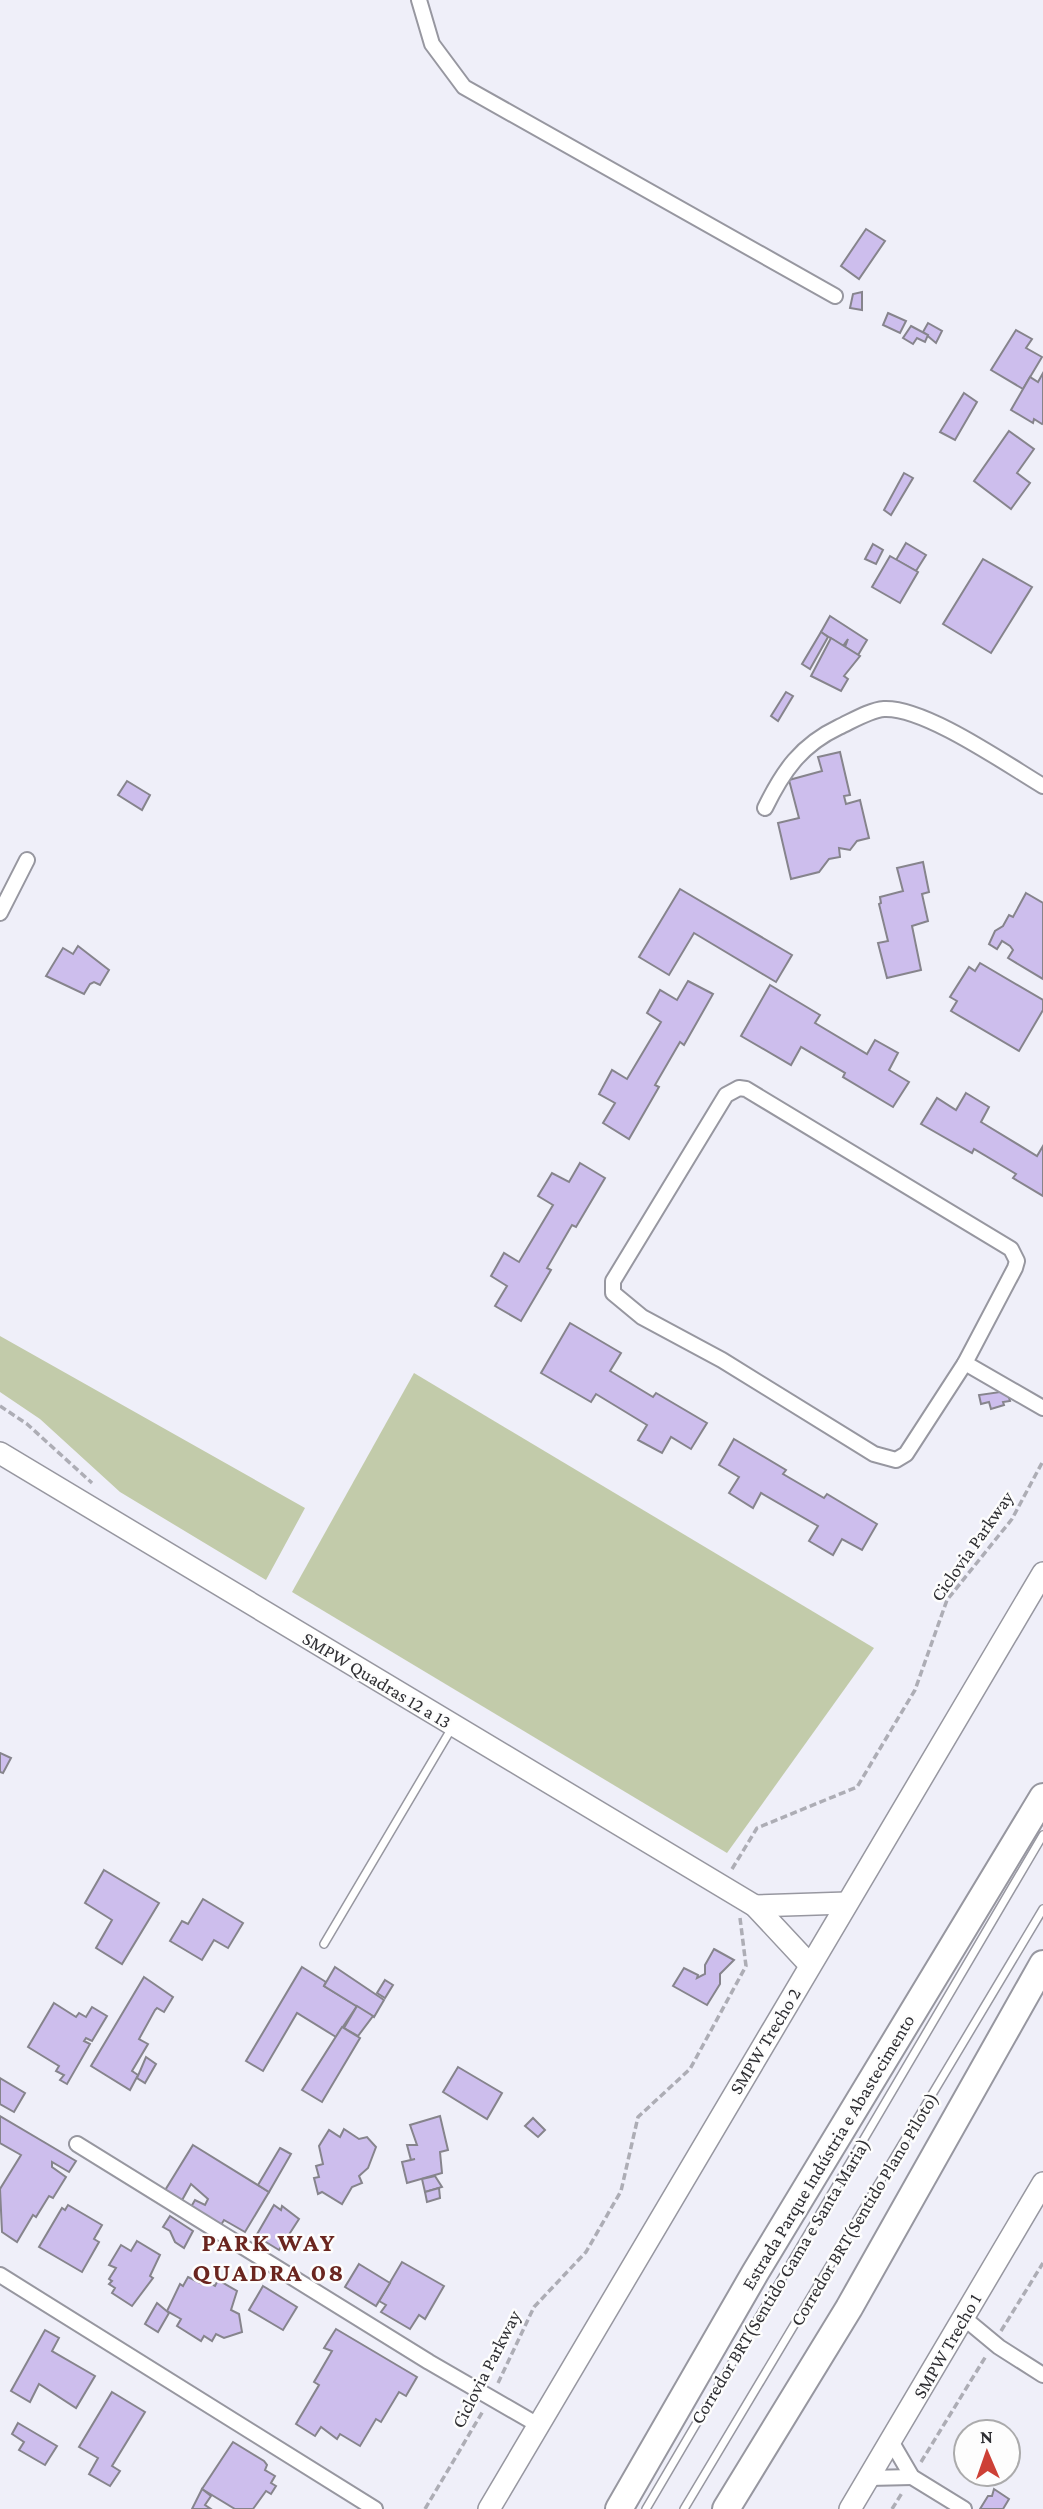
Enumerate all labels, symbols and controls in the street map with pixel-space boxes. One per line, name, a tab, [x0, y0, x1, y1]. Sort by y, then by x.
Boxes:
street label: Ciclovia Parkway	[926, 1487, 1018, 1605]
street label: SMPW Quadras 12 a 13	[299, 1627, 455, 1733]
street label: SMPW Trecho 2	[725, 1984, 805, 2098]
street label: Estrada Parque Indústria e Abastecimento	[737, 2011, 919, 2293]
street label: Corredor BRT(Sentido Plano Piloto)	[786, 2089, 943, 2330]
street label: Corredor BRT(Sentido Gama e Santa Maria)	[686, 2134, 875, 2428]
district label: PARK WAY QUADRA 08	[193, 2228, 345, 2287]
street label: SMPW Trecho 1	[909, 2290, 985, 2402]
street label: Ciclovia Parkway	[447, 2306, 525, 2431]
north arrow	[952, 2418, 1022, 2488]
text: N	[980, 2426, 993, 2447]

